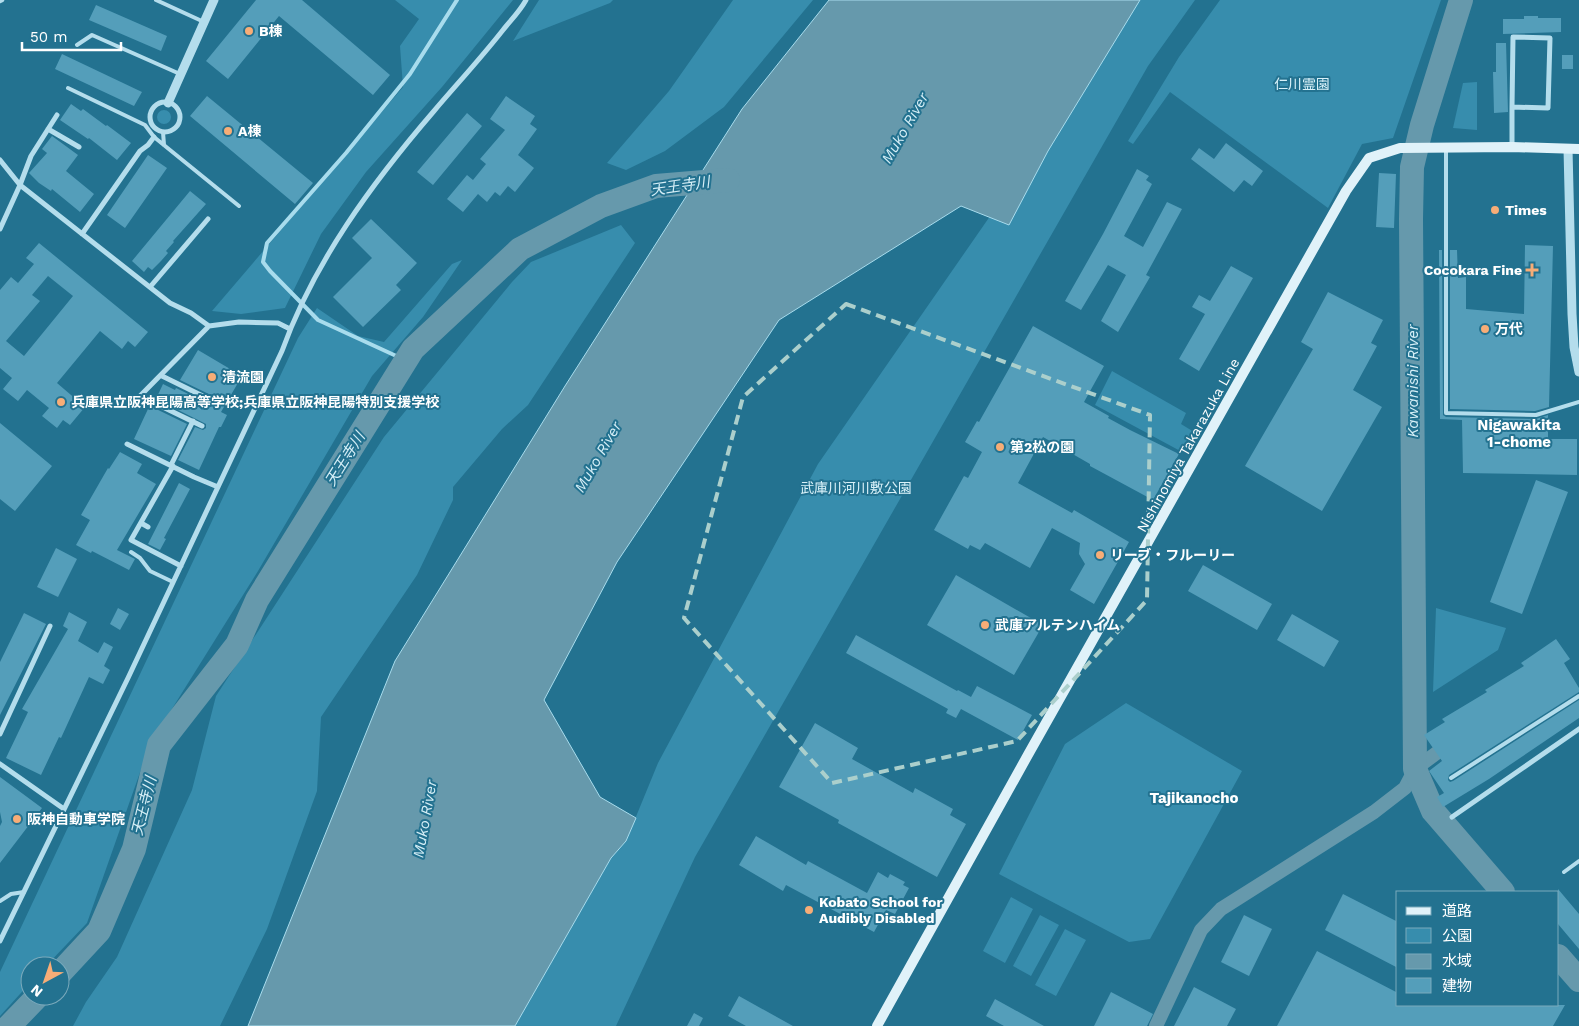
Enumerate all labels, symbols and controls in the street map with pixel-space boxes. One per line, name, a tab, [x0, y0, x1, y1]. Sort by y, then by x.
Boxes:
scale bar	[22, 20, 121, 52]
place label: B棟	[259, 23, 283, 39]
marker: B棟	[243, 25, 255, 37]
text: 50 m	[30, 28, 67, 46]
park label: 仁川霊園	[1274, 76, 1330, 92]
water label: Muko River	[878, 88, 933, 167]
place label: A棟	[238, 123, 261, 139]
marker: A棟	[222, 125, 234, 137]
water label: 天王寺川	[649, 173, 713, 199]
place label: Times	[1505, 202, 1547, 218]
marker: Times	[1489, 204, 1501, 216]
place label: Cocokara Fine	[1424, 262, 1522, 278]
marker: Cocokara Fine	[1526, 264, 1538, 276]
place label: 万代	[1495, 321, 1523, 337]
water label: Kawanishi River	[1404, 323, 1422, 438]
marker: 万代	[1479, 323, 1491, 335]
street label: Nishinomiya Takarazuka Line	[1133, 355, 1243, 535]
place label: 清流園	[222, 369, 264, 385]
marker: 清流園	[206, 371, 218, 383]
place label: 兵庫県立阪神昆陽高等学校;兵庫県立阪神昆陽特別支援学校	[71, 394, 439, 410]
marker: 兵庫県立阪神昆陽高等学校;兵庫県立阪神昆陽特別支援学校	[55, 396, 67, 408]
district label: Nigawakita 1-chome	[1477, 416, 1561, 451]
water label: Muko River	[571, 417, 626, 496]
water label: 天王寺川	[321, 427, 370, 489]
place label: 第2松の園	[1010, 439, 1074, 455]
marker: 第2松の園	[994, 441, 1006, 453]
park label: 武庫川河川敷公園	[800, 480, 912, 496]
place label: リーブ・フルーリー	[1110, 547, 1235, 563]
marker: リーブ・フルーリー	[1094, 549, 1106, 561]
place label: 武庫アルテンハイム	[995, 617, 1120, 633]
marker: 武庫アルテンハイム	[979, 619, 991, 631]
water label: 天王寺川	[128, 773, 160, 837]
water label: Muko River	[409, 778, 441, 859]
district label: Tajikanocho	[1150, 789, 1238, 807]
place label: 阪神自動車学院	[27, 811, 125, 827]
marker: 阪神自動車学院	[11, 813, 23, 825]
legend	[1396, 891, 1559, 1006]
place label: Kobato School for Audibly Disabled	[819, 894, 942, 926]
text: 道路	[1442, 902, 1472, 920]
marker: Kobato School for Audibly Disabled	[803, 904, 815, 916]
text: 公園	[1442, 927, 1472, 945]
text: 水域	[1442, 952, 1472, 970]
north arrow	[20, 956, 70, 1006]
text: 建物	[1442, 977, 1472, 995]
text: N	[28, 981, 46, 1000]

